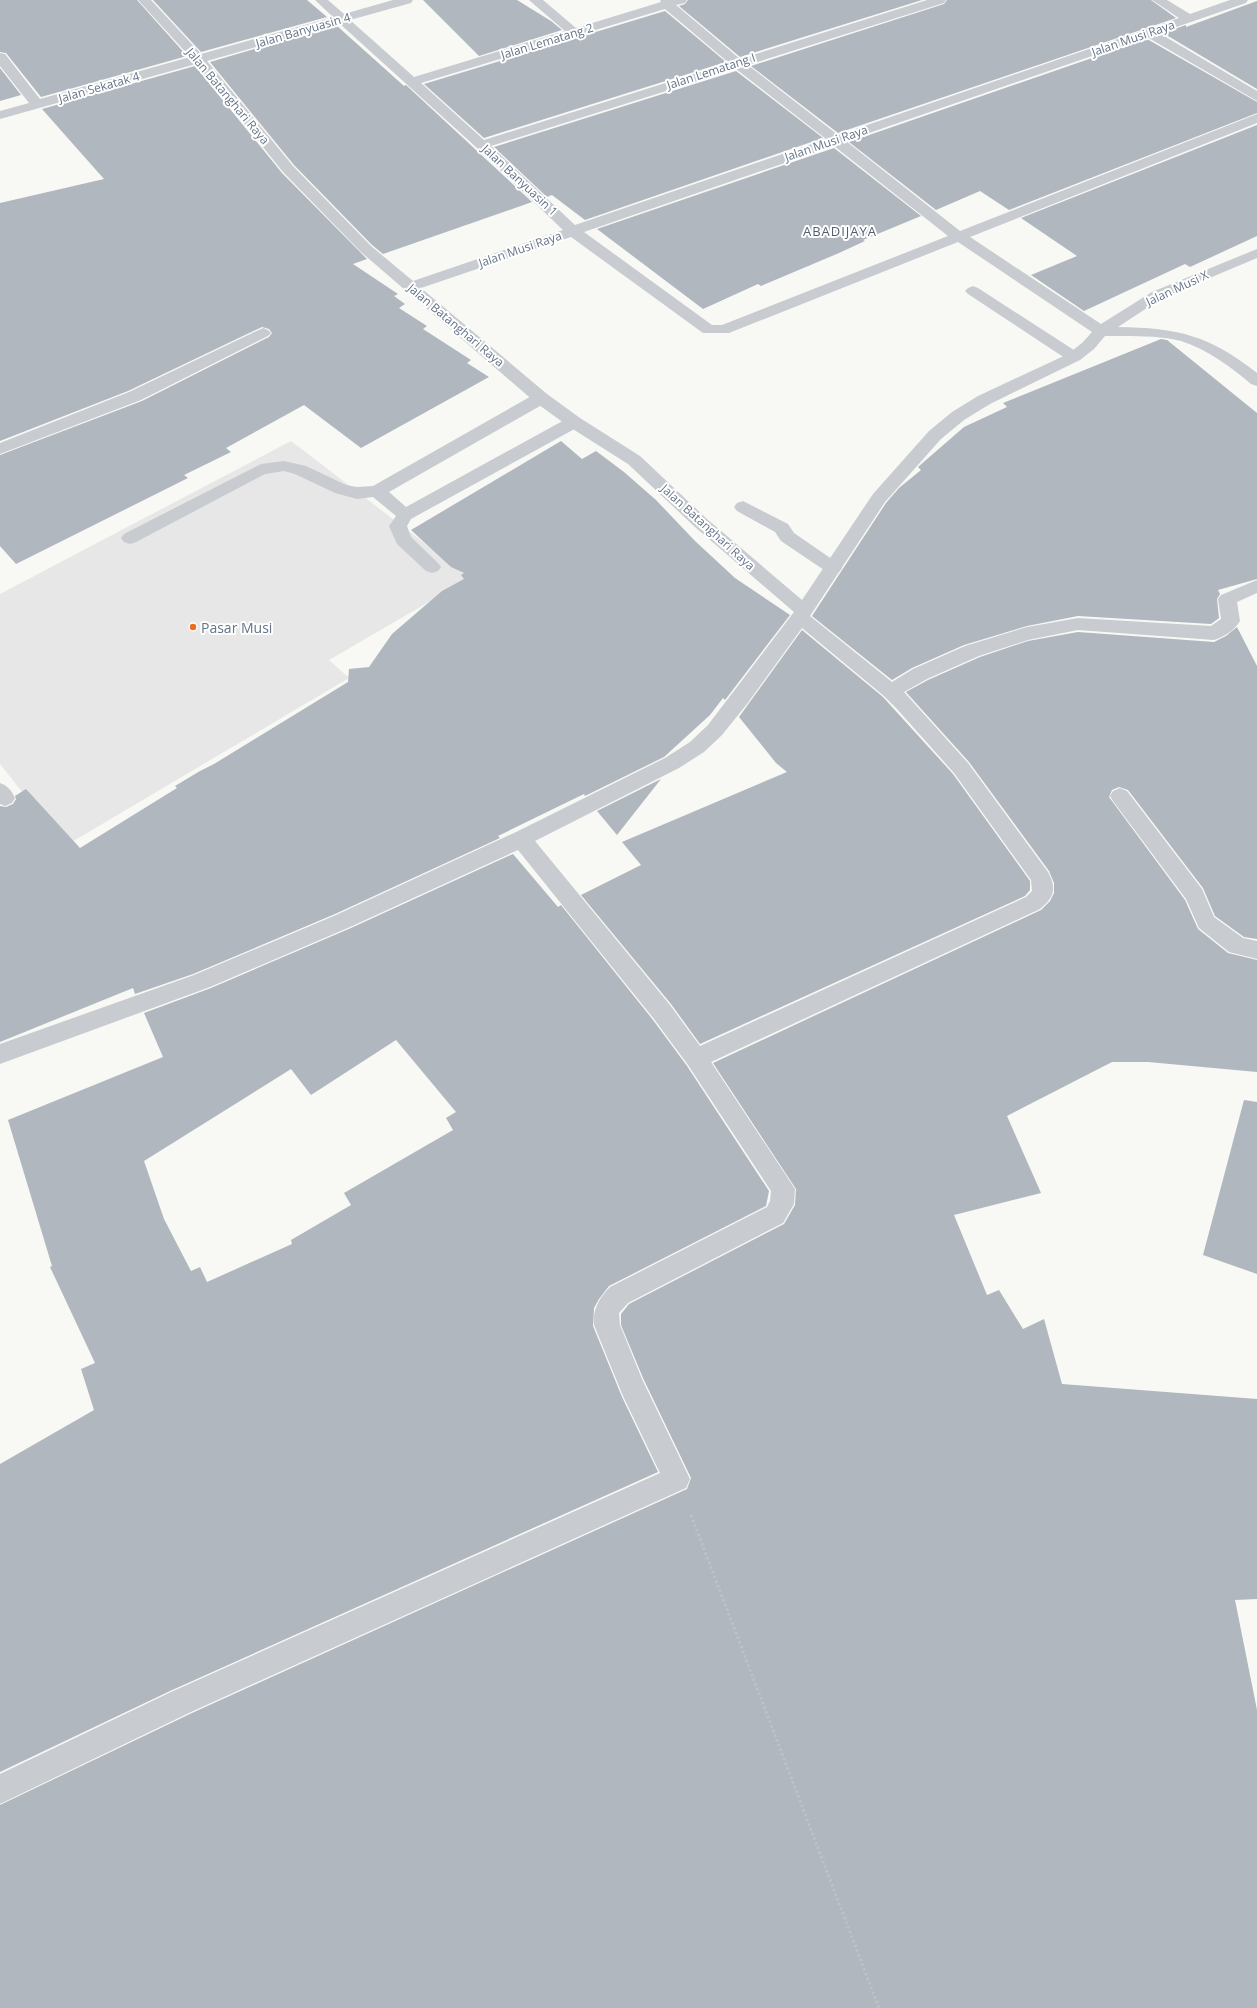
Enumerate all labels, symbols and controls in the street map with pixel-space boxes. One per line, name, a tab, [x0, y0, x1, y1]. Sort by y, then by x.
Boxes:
street label: Jalan Banyuasin 4	[253, 8, 353, 52]
street label: Jalan Musi Raya	[1088, 16, 1177, 60]
street label: Jalan Lematang 2	[498, 19, 595, 63]
street label: Jalan Batanghari Raya	[182, 43, 273, 148]
street label: Jalan Lematang I	[664, 49, 757, 94]
street label: Jalan Sekatak 4	[56, 67, 142, 107]
street label: Jalan Musi Raya	[781, 121, 870, 165]
street label: Jalan Banyuasin 1	[478, 140, 562, 220]
district label: ABADIJAYA	[803, 222, 877, 240]
street label: Jalan Musi Raya	[475, 227, 564, 271]
street label: Jalan Musi X	[1142, 266, 1211, 310]
street label: Jalan Batanghari Raya	[403, 279, 508, 370]
street label: Jalan Batanghari Raya	[657, 479, 759, 574]
place label: Pasar Musi	[201, 618, 272, 637]
marker: Pasar Musi	[188, 622, 198, 632]

